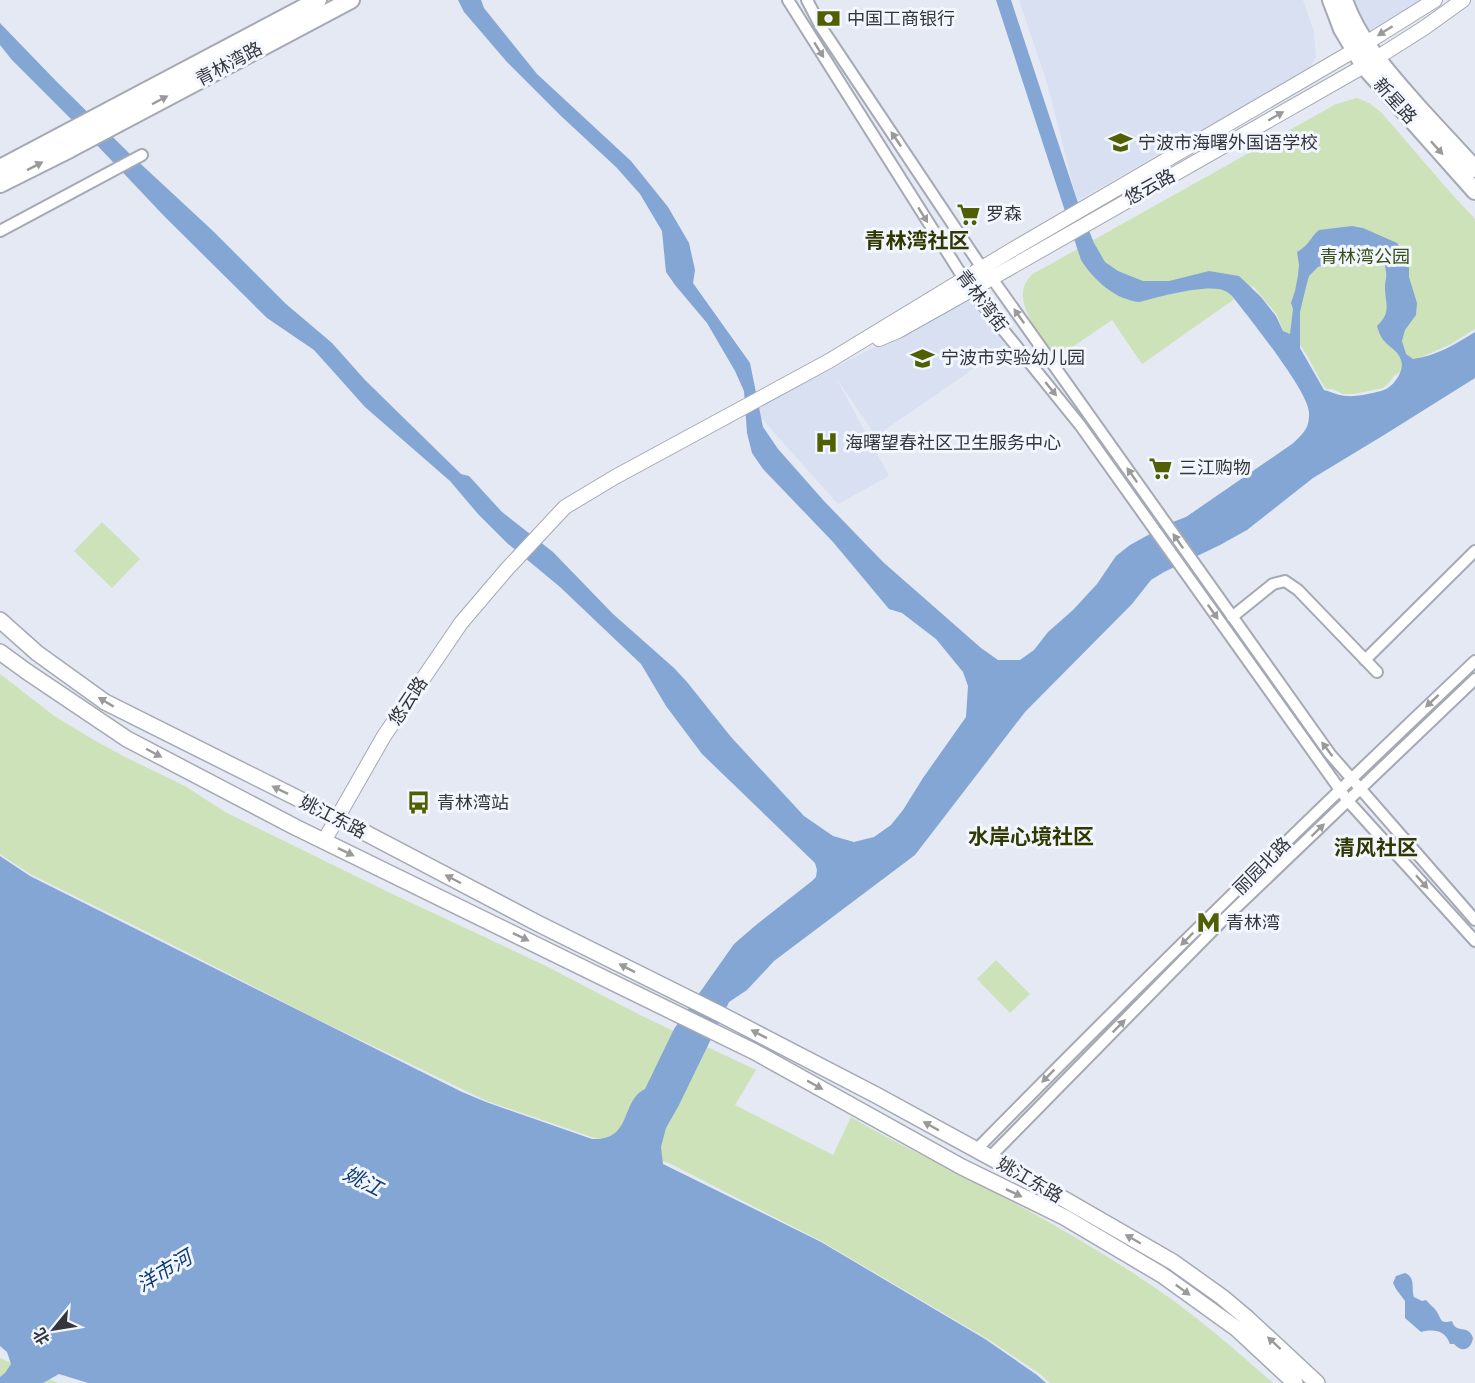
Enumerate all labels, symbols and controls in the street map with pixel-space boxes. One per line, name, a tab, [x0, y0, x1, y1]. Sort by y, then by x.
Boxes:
bank icon: 中国工商银行	[816, 6, 842, 32]
place label: 中国工商银行	[847, 7, 955, 30]
one-way arrow	[1377, 25, 1393, 36]
street label: 青林湾路	[192, 37, 266, 91]
one-way arrow	[813, 42, 824, 58]
street label: 新星路	[1369, 73, 1422, 128]
one-way arrow	[151, 96, 168, 105]
one-way arrow	[1268, 111, 1285, 121]
school or university icon: 宁波市海曙外国语学校	[1107, 130, 1133, 156]
one-way arrow	[890, 131, 902, 147]
place label: 宁波市海曙外国语学校	[1138, 131, 1318, 154]
one-way arrow	[1430, 141, 1444, 156]
one-way arrow	[27, 162, 44, 171]
street label: 悠云路	[1121, 163, 1179, 210]
supermarket icon: 罗森	[955, 201, 981, 227]
place label: 罗森	[986, 202, 1022, 225]
one-way arrow	[918, 206, 929, 223]
district label: 青林湾社区	[865, 227, 970, 254]
park label: 青林湾公园	[1320, 245, 1410, 268]
street label: 青林湾街	[952, 265, 1013, 336]
one-way arrow	[1014, 308, 1025, 324]
school or university icon: 宁波市实验幼儿园	[910, 345, 936, 371]
place label: 宁波市实验幼儿园	[941, 346, 1085, 369]
one-way arrow	[1044, 381, 1057, 397]
hospital icon: 海曙望春社区卫生服务中心	[814, 430, 840, 456]
place label: 海曙望春社区卫生服务中心	[845, 431, 1061, 454]
supermarket icon: 三江购物	[1148, 455, 1174, 481]
place label: 三江购物	[1179, 456, 1251, 479]
one-way arrow	[1126, 467, 1138, 483]
one-way arrow	[1172, 533, 1184, 549]
one-way arrow	[1207, 604, 1219, 620]
street label: 悠云路	[383, 672, 432, 730]
one-way arrow	[1426, 694, 1440, 708]
one-way arrow	[98, 696, 114, 707]
one-way arrow	[1320, 741, 1333, 757]
one-way arrow	[146, 748, 163, 758]
one-way arrow	[271, 786, 288, 795]
street label: 姚江东路	[296, 790, 371, 843]
bus stop icon: 青林湾站	[406, 790, 432, 816]
place label: 青林湾站	[437, 791, 509, 814]
district label: 水岸心境社区	[968, 823, 1094, 850]
one-way arrow	[1310, 823, 1324, 837]
street label: 丽园北路	[1228, 832, 1295, 899]
district label: 清风社区	[1334, 834, 1418, 861]
one-way arrow	[337, 847, 354, 857]
one-way arrow	[445, 874, 462, 884]
one-way arrow	[1415, 875, 1429, 890]
metro station icon: 青林湾	[1195, 910, 1221, 936]
place label: 青林湾	[1226, 911, 1280, 934]
one-way arrow	[1180, 932, 1194, 946]
one-way arrow	[513, 933, 530, 942]
one-way arrow	[618, 963, 635, 972]
one-way arrow	[1112, 1019, 1126, 1033]
one-way arrow	[750, 1030, 768, 1040]
one-way arrow	[1042, 1069, 1056, 1083]
one-way arrow	[807, 1080, 824, 1090]
one-way arrow	[923, 1121, 940, 1131]
street label: 姚江东路	[993, 1152, 1067, 1208]
water label: 姚江	[339, 1160, 389, 1203]
one-way arrow	[1006, 1188, 1023, 1197]
one-way arrow	[1124, 1234, 1141, 1244]
water label: 洋市河	[132, 1242, 200, 1298]
one-way arrow	[1175, 1284, 1191, 1295]
north arrow	[24, 1299, 84, 1359]
text: 北	[28, 1325, 54, 1348]
one-way arrow	[1267, 1337, 1282, 1350]

